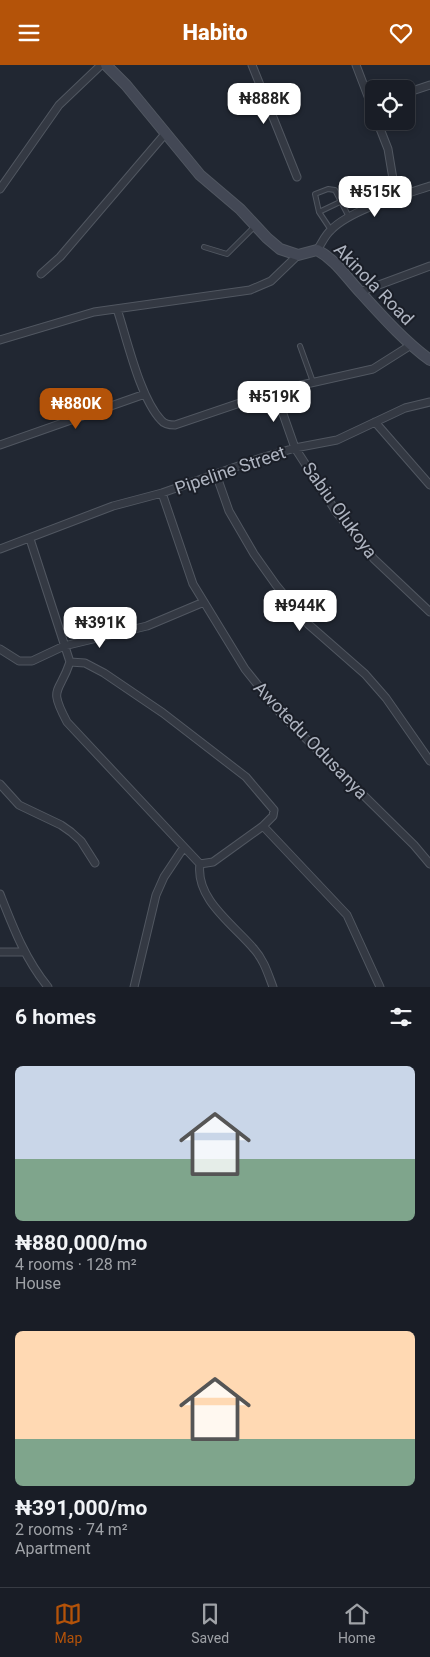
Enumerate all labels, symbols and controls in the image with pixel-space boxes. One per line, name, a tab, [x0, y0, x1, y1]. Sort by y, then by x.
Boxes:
icon: menu	[15, 19, 43, 47]
icon: heart	[387, 19, 415, 47]
text: Habito	[182, 20, 248, 45]
map controls	[365, 80, 415, 130]
button: locate	[365, 80, 415, 130]
pin: ₦888K	[229, 83, 299, 125]
text: ₦888K	[239, 89, 289, 108]
pin: ₦515K	[340, 175, 410, 218]
text: ₦515K	[350, 182, 400, 201]
street label: Akinola Road	[330, 239, 418, 329]
pin: ₦519K	[239, 381, 309, 423]
pin: ₦880K	[41, 387, 111, 430]
text: ₦519K	[249, 387, 299, 406]
text: ₦880K	[51, 394, 101, 413]
street label: Pipeline Street	[172, 441, 288, 499]
street label: Sabiu Olukoya	[298, 458, 382, 562]
pin: ₦944K	[265, 589, 335, 632]
text: ₦944K	[275, 596, 325, 615]
pin: ₦391K	[65, 607, 135, 649]
text: ₦391K	[75, 613, 125, 632]
street label: Awotedu Odusanya	[250, 677, 372, 803]
icon: filters	[387, 1003, 415, 1031]
text: 6 homes	[15, 1005, 96, 1029]
icon: home	[170, 1099, 260, 1189]
text: ₦880,000/mo	[15, 1231, 147, 1255]
text: 4 rooms · 128 m²	[15, 1255, 137, 1274]
text: House	[15, 1274, 61, 1293]
icon: home	[170, 1364, 260, 1454]
text: ₦391,000/mo	[15, 1496, 147, 1520]
text: 2 rooms · 74 m²	[15, 1520, 128, 1539]
text: Apartment	[15, 1539, 91, 1558]
tab: Map	[54, 1600, 82, 1646]
tab: Saved	[191, 1600, 229, 1646]
tab: Home	[338, 1600, 376, 1646]

